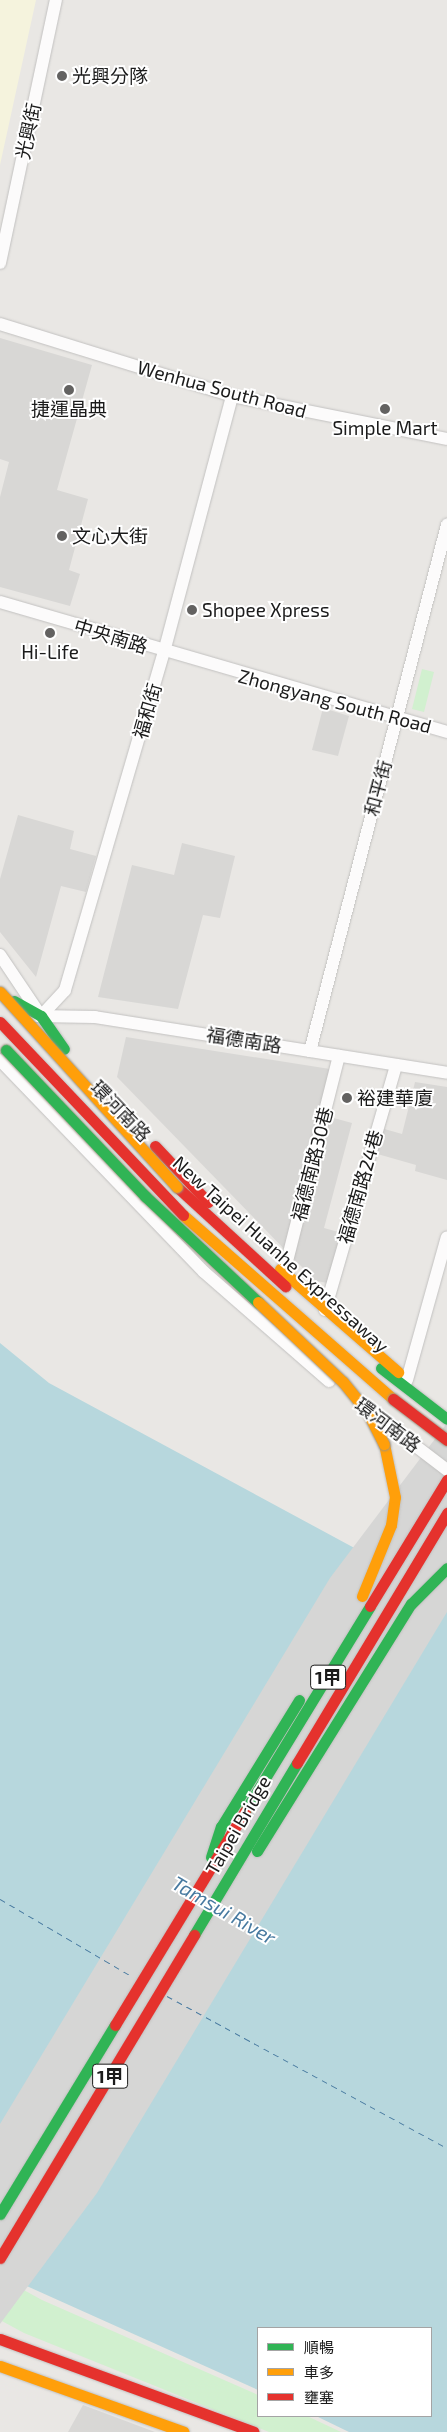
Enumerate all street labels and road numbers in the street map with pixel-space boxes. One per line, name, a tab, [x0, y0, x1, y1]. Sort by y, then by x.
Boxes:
street label: 光興街	[11, 101, 45, 161]
street label: Wenhua South Road	[135, 355, 309, 423]
street label: 中央南路	[71, 614, 151, 658]
street label: Zhongyang South Road	[236, 664, 434, 738]
street label: 福和街	[128, 680, 166, 742]
street label: 和平街	[360, 758, 396, 818]
street label: 福德南路	[205, 1023, 283, 1057]
street label: 環河南路	[86, 1076, 156, 1146]
street label: 福德南路30巷	[287, 1104, 337, 1224]
street label: 福德南路24巷	[333, 1127, 387, 1247]
street label: New Taipei Huanhe Expressaway	[168, 1151, 394, 1357]
street label: 環河南路	[351, 1393, 425, 1457]
road number: 1甲	[309, 1661, 347, 1692]
street label: Taipei Bridge	[201, 1772, 275, 1878]
road number: 1甲	[91, 2060, 129, 2092]

